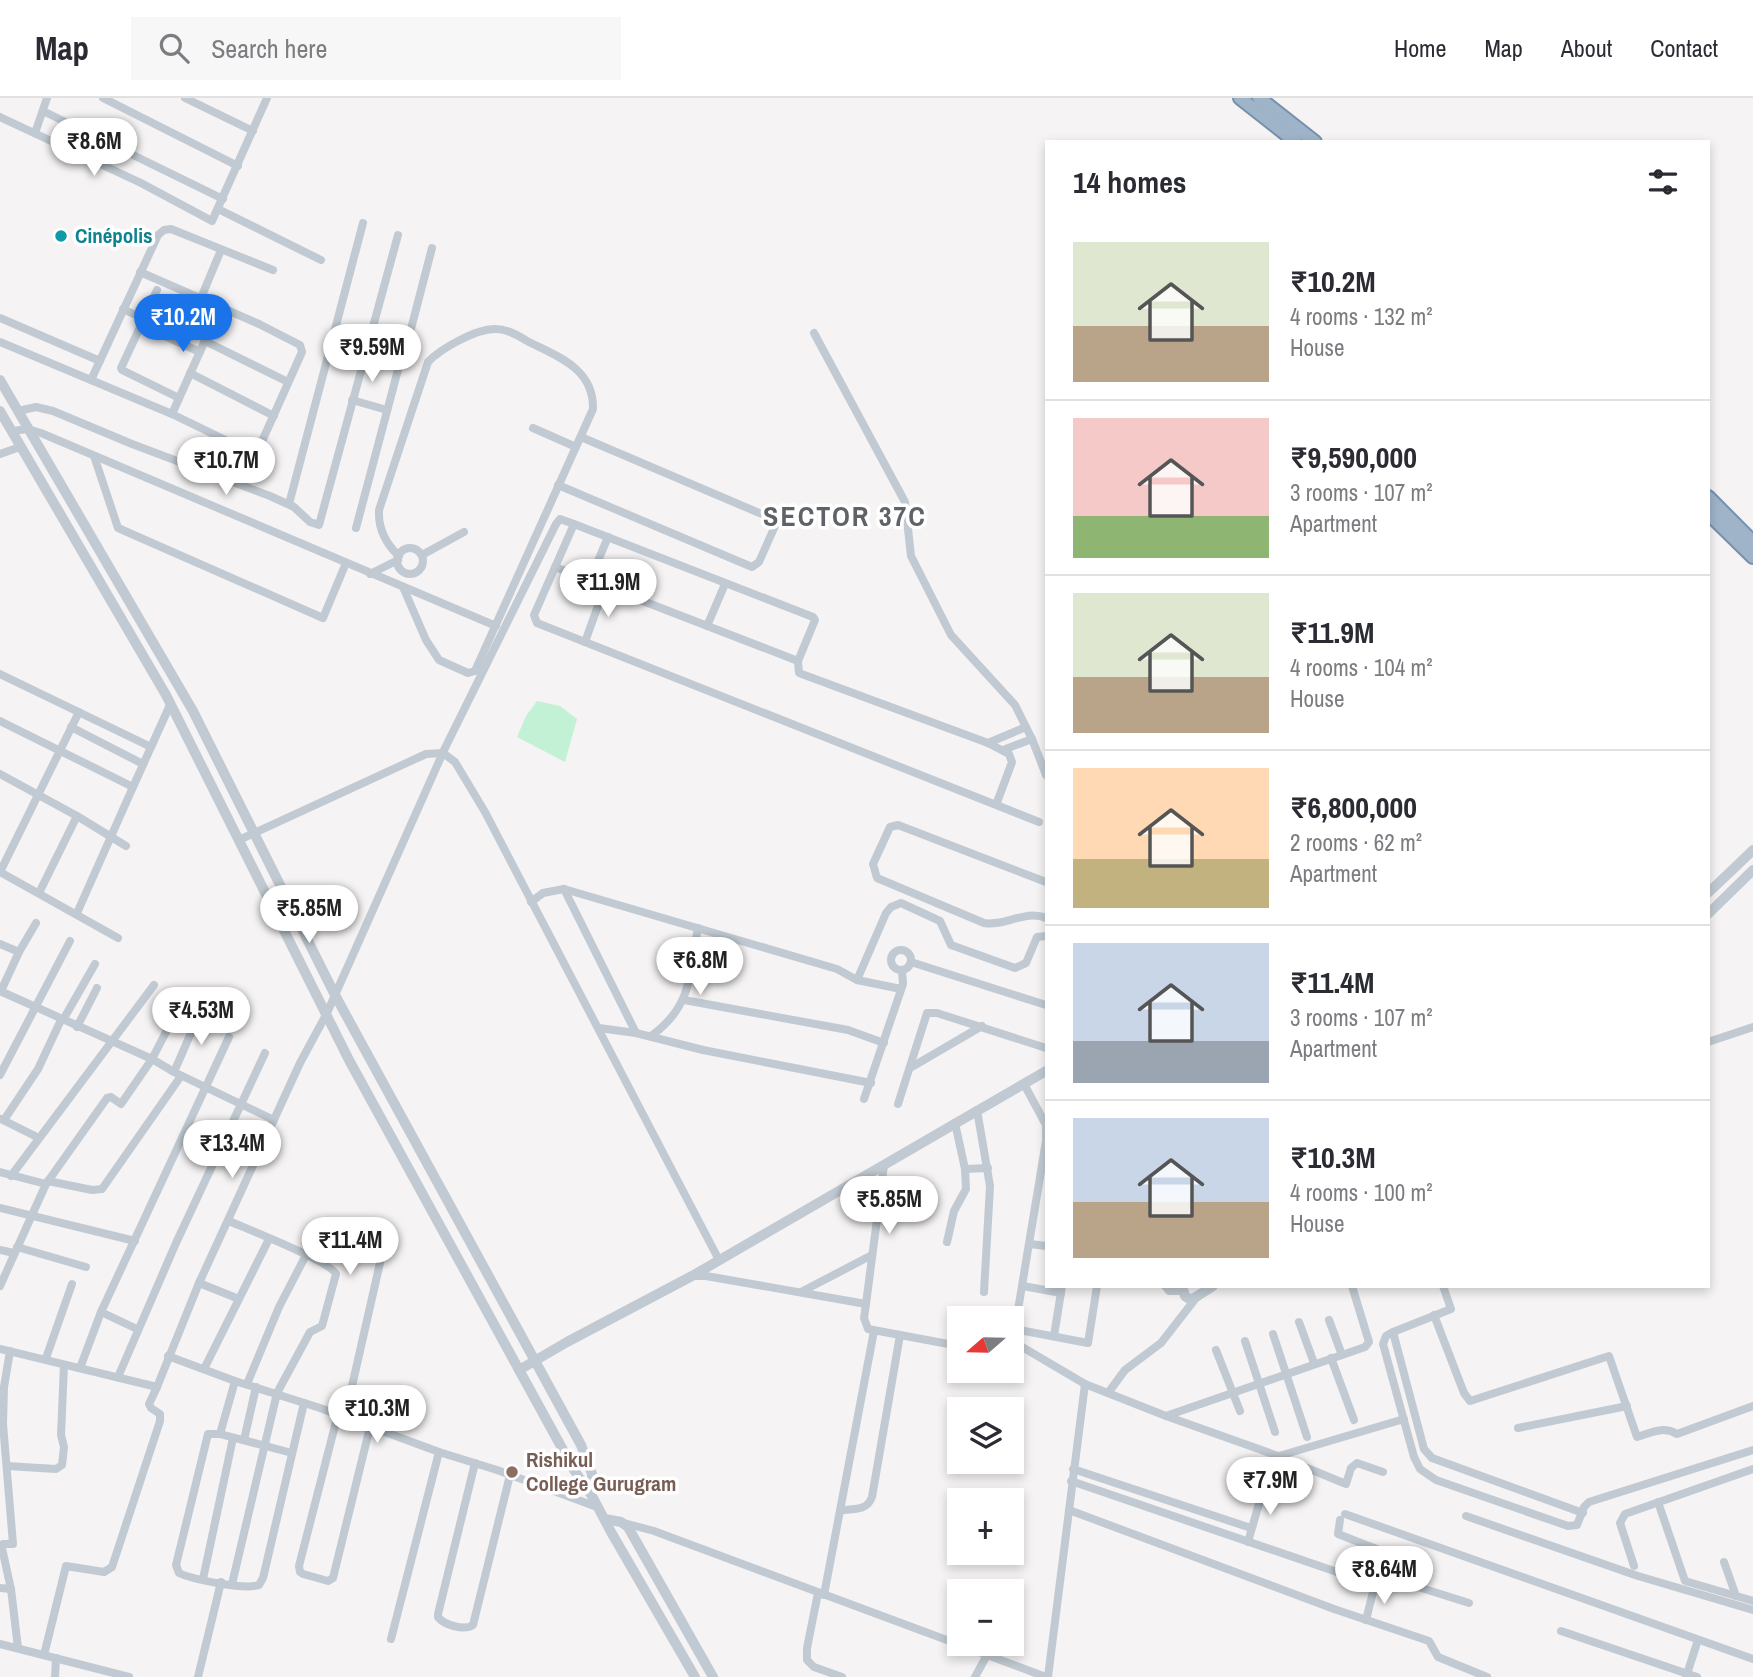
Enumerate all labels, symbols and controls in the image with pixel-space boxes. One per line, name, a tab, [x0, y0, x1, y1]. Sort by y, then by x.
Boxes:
search box	[131, 17, 621, 80]
text: Map	[35, 26, 89, 70]
icon: search	[155, 29, 193, 67]
text: Search here	[211, 31, 327, 66]
text: Home	[1394, 32, 1446, 64]
text: Map	[1484, 32, 1523, 64]
text: About	[1561, 32, 1612, 64]
text: Contact	[1650, 32, 1718, 64]
pin: ₹8.6M	[45, 118, 143, 178]
text: ₹8.6M	[66, 125, 122, 156]
text: 14 homes	[1073, 162, 1187, 202]
icon: filters	[1644, 163, 1682, 201]
place label: Cinépolis	[75, 221, 153, 250]
marker: Cinépolis	[53, 228, 69, 244]
text: ₹10.2M	[1290, 261, 1376, 301]
icon: home	[1129, 270, 1213, 354]
pin: ₹10.2M	[126, 294, 240, 354]
text: ₹10.2M	[150, 301, 216, 332]
text: 4 rooms · 132 m²	[1290, 301, 1433, 332]
pin: ₹9.59M	[315, 324, 429, 384]
text: ₹9.59M	[339, 331, 405, 362]
text: House	[1290, 332, 1345, 363]
text: ₹9,590,000	[1290, 437, 1417, 477]
pin: ₹10.7M	[169, 438, 283, 497]
text: ₹10.7M	[193, 444, 259, 475]
icon: home	[1129, 446, 1213, 530]
text: 3 rooms · 107 m²	[1290, 477, 1433, 508]
district label: SECTOR 37C	[763, 497, 927, 535]
text: Apartment	[1290, 508, 1377, 539]
pin: ₹11.9M	[551, 560, 665, 619]
text: ₹11.9M	[576, 566, 640, 597]
text: ₹11.9M	[1290, 612, 1374, 652]
icon: home	[1129, 621, 1213, 705]
text: 4 rooms · 104 m²	[1290, 652, 1433, 683]
text: House	[1290, 683, 1345, 714]
text: ₹6,800,000	[1290, 787, 1417, 827]
icon: home	[1129, 796, 1213, 880]
text: 2 rooms · 62 m²	[1290, 827, 1422, 858]
text: Apartment	[1290, 858, 1377, 889]
pin: ₹5.85M	[252, 886, 366, 945]
text: ₹5.85M	[276, 892, 342, 923]
pin: ₹6.8M	[651, 937, 749, 997]
text: ₹6.8M	[672, 944, 728, 975]
text: ₹11.4M	[1290, 962, 1374, 1002]
icon: home	[1129, 971, 1213, 1055]
pin: ₹4.53M	[144, 988, 258, 1047]
text: ₹4.53M	[168, 994, 234, 1025]
text: 3 rooms · 107 m²	[1290, 1002, 1433, 1033]
text: Apartment	[1290, 1033, 1377, 1064]
pin: ₹13.4M	[175, 1121, 289, 1180]
text: ₹13.4M	[199, 1127, 265, 1158]
text: ₹10.3M	[1290, 1137, 1376, 1177]
icon: home	[1129, 1146, 1213, 1230]
pin: ₹5.85M	[832, 1176, 946, 1236]
text: 4 rooms · 100 m²	[1290, 1177, 1433, 1208]
text: ₹5.85M	[856, 1183, 922, 1214]
text: House	[1290, 1208, 1345, 1239]
pin: ₹11.4M	[293, 1218, 407, 1277]
text: ₹11.4M	[318, 1224, 382, 1255]
north arrow	[947, 1306, 1024, 1382]
map controls	[947, 1306, 1024, 1656]
pin: ₹10.3M	[320, 1386, 434, 1445]
text: ₹10.3M	[344, 1392, 410, 1423]
button: layers	[947, 1397, 1024, 1474]
place label: Rishikul College Gurugram	[526, 1445, 676, 1498]
pin: ₹7.9M	[1221, 1458, 1319, 1517]
marker: Rishikul College Gurugram	[504, 1464, 520, 1480]
text: ₹7.9M	[1242, 1464, 1298, 1495]
button: +	[947, 1488, 1024, 1565]
pin: ₹8.64M	[1327, 1546, 1441, 1606]
text: ₹8.64M	[1351, 1553, 1417, 1584]
button: −	[947, 1579, 1024, 1656]

